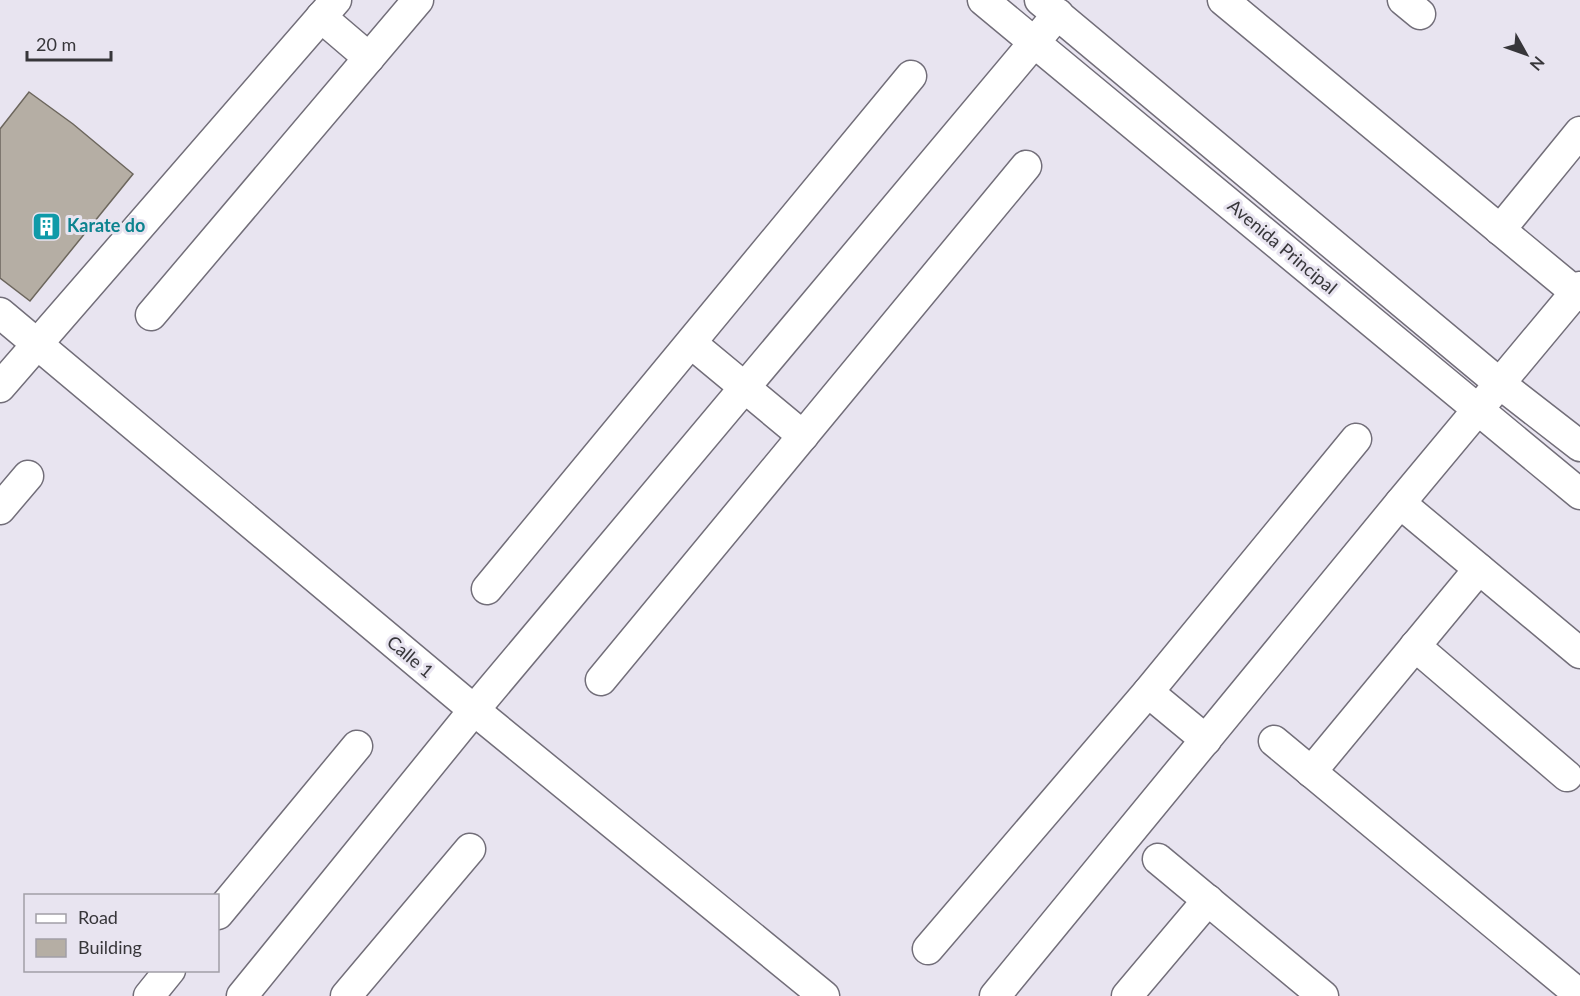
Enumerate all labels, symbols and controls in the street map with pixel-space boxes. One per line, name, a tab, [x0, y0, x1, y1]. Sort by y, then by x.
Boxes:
scale bar	[27, 24, 111, 62]
north arrow	[1496, 24, 1556, 84]
text: 20 m	[36, 33, 76, 55]
text: N	[1527, 53, 1549, 75]
street label: Avenida Principal	[1224, 194, 1342, 298]
building icon: Karate do	[30, 210, 62, 242]
place label: Karate do	[67, 214, 145, 236]
street label: Calle 1	[383, 630, 438, 682]
legend	[24, 894, 219, 972]
text: Road	[78, 906, 118, 928]
text: Building	[78, 936, 142, 958]

